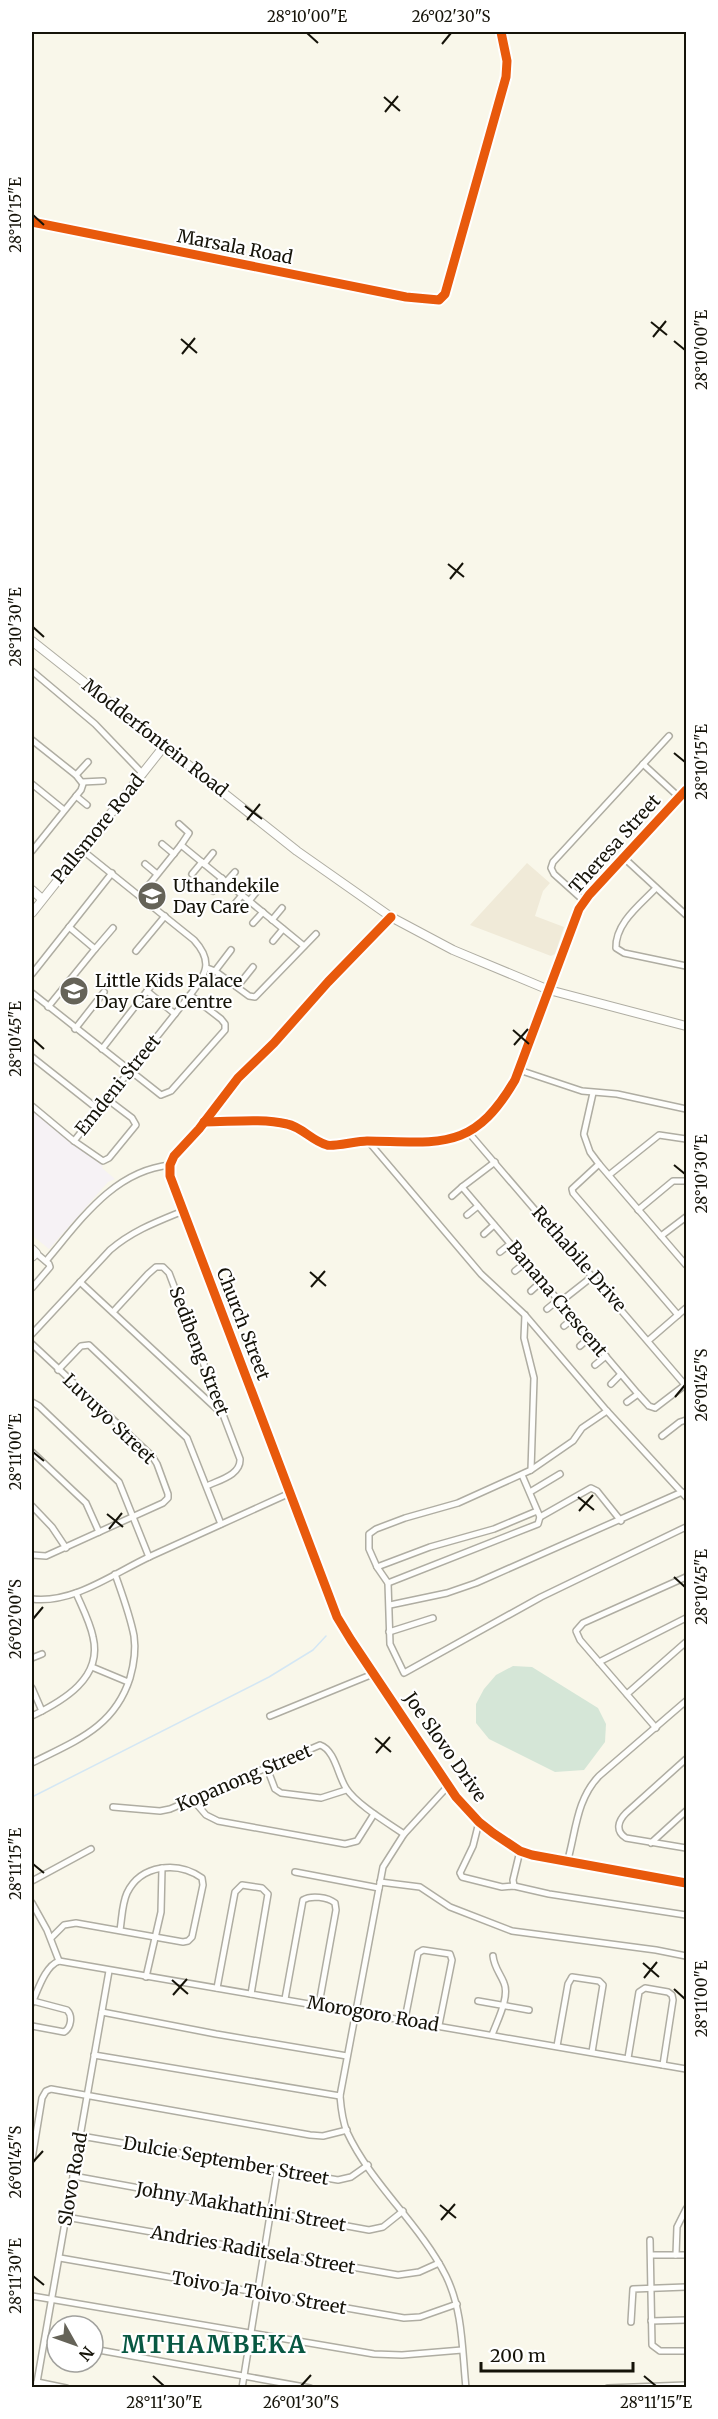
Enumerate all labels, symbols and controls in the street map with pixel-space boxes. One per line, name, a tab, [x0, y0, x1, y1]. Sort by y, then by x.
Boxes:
text: 28°10'00"E	[267, 7, 347, 26]
text: 26°02'30"S	[412, 7, 490, 26]
text: 28°10'15"E	[6, 177, 25, 253]
street label: Marsala Road	[175, 224, 295, 269]
text: 28°10'00"E	[692, 310, 711, 390]
text: 28°10'30"E	[6, 587, 25, 666]
street label: Modderfontein Road	[78, 674, 233, 802]
text: 28°10'15"E	[692, 724, 711, 800]
street label: Pallsmore Road	[46, 769, 149, 888]
street label: Theresa Street	[564, 789, 665, 898]
place label: Uthandekile Day Care	[173, 874, 279, 918]
school or university icon: Uthandekile Day Care	[136, 880, 168, 912]
place label: Little Kids Palace Day Care Centre	[95, 969, 242, 1013]
school or university icon: Little Kids Palace Day Care Centre	[58, 975, 90, 1007]
text: 28°10'45"E	[6, 1001, 25, 1077]
street label: Emdeni Street	[70, 1030, 165, 1140]
text: 28°10'30"E	[692, 1134, 711, 1213]
street label: Rethabile Drive	[527, 1201, 632, 1316]
street label: Banana Crescent	[502, 1236, 613, 1361]
street label: Church Street	[212, 1264, 275, 1383]
street label: Sedibeng Street	[164, 1283, 235, 1418]
text: 26°01'45"S	[692, 1349, 711, 1421]
street label: Luvuyo Street	[58, 1369, 161, 1469]
text: 28°11'00"E	[6, 1413, 25, 1490]
text: 28°10'45"E	[692, 1549, 711, 1625]
text: 26°02'00"S	[6, 1579, 25, 1659]
street label: Joe Slovo Drive	[398, 1687, 492, 1806]
street label: Kopanong Street	[173, 1739, 315, 1816]
text: 28°11'15"E	[6, 1827, 25, 1900]
text: 28°11'00"E	[692, 1960, 711, 2037]
street label: Morogoro Road	[305, 1991, 441, 2036]
text: 26°01'45"S	[6, 2126, 25, 2198]
street label: Slovo Road	[53, 2130, 92, 2228]
street label: Dulcie September Street	[121, 2131, 331, 2190]
street label: Johny Makhathini Street	[133, 2177, 348, 2236]
street label: Andries Raditsela Street	[148, 2220, 357, 2279]
text: 28°11'30"E	[6, 2238, 25, 2314]
street label: Toivo Ja Toivo Street	[170, 2266, 348, 2319]
north arrow	[45, 2314, 105, 2374]
district label: MTHAMBEKA	[121, 2329, 307, 2360]
scale bar	[481, 2335, 632, 2373]
text: N	[75, 2342, 98, 2365]
text: 200 m	[490, 2344, 546, 2367]
text: 28°11'30"E	[126, 2393, 202, 2412]
text: 26°01'30"S	[263, 2393, 339, 2412]
text: 28°11'15"E	[620, 2393, 693, 2412]

